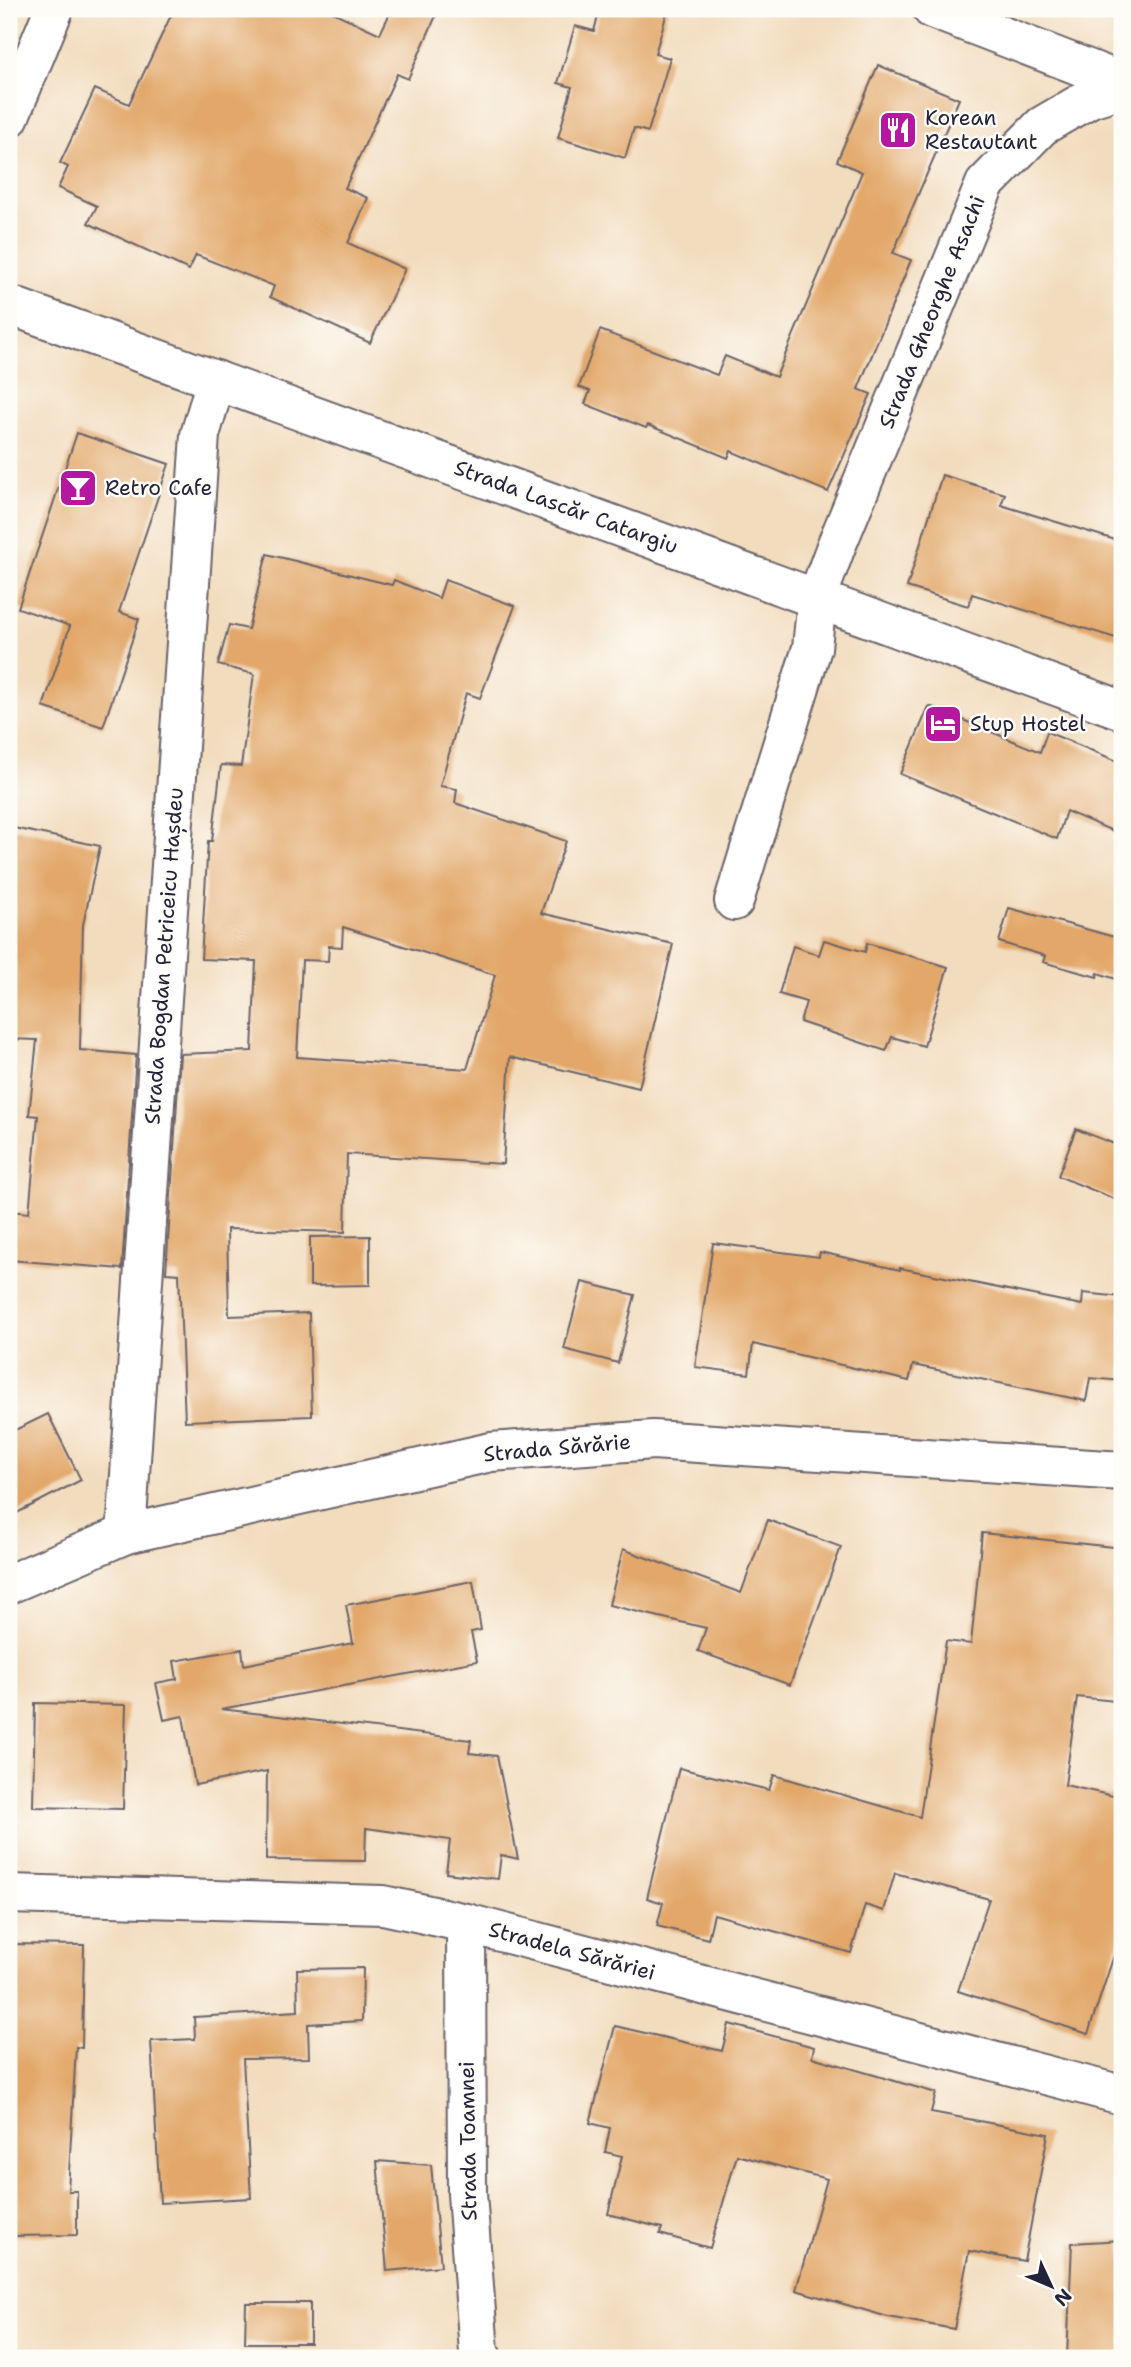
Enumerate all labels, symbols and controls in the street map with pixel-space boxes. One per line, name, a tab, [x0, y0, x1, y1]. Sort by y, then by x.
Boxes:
place label: Korean Restautant	[925, 104, 1038, 156]
restaurant icon: Korean Restautant	[877, 109, 919, 151]
street label: Strada Gheorghe Asachi	[872, 191, 992, 433]
street label: Strada Lascăr Catargiu	[450, 453, 682, 561]
bar icon: Retro Cafe	[57, 467, 99, 509]
place label: Retro Cafe	[105, 474, 212, 502]
hotel icon: Stup Hostel	[922, 703, 964, 745]
place label: Stup Hostel	[970, 710, 1086, 738]
street label: Strada Bogdan Petriceicu Hașdeu	[138, 786, 191, 1126]
street label: Strada Sărărie	[482, 1428, 632, 1468]
street label: Stradela Sărăriei	[486, 1915, 658, 1987]
street label: Strada Toamnei	[453, 2061, 483, 2221]
north arrow	[1016, 2252, 1086, 2322]
text: N	[1049, 2283, 1077, 2312]

